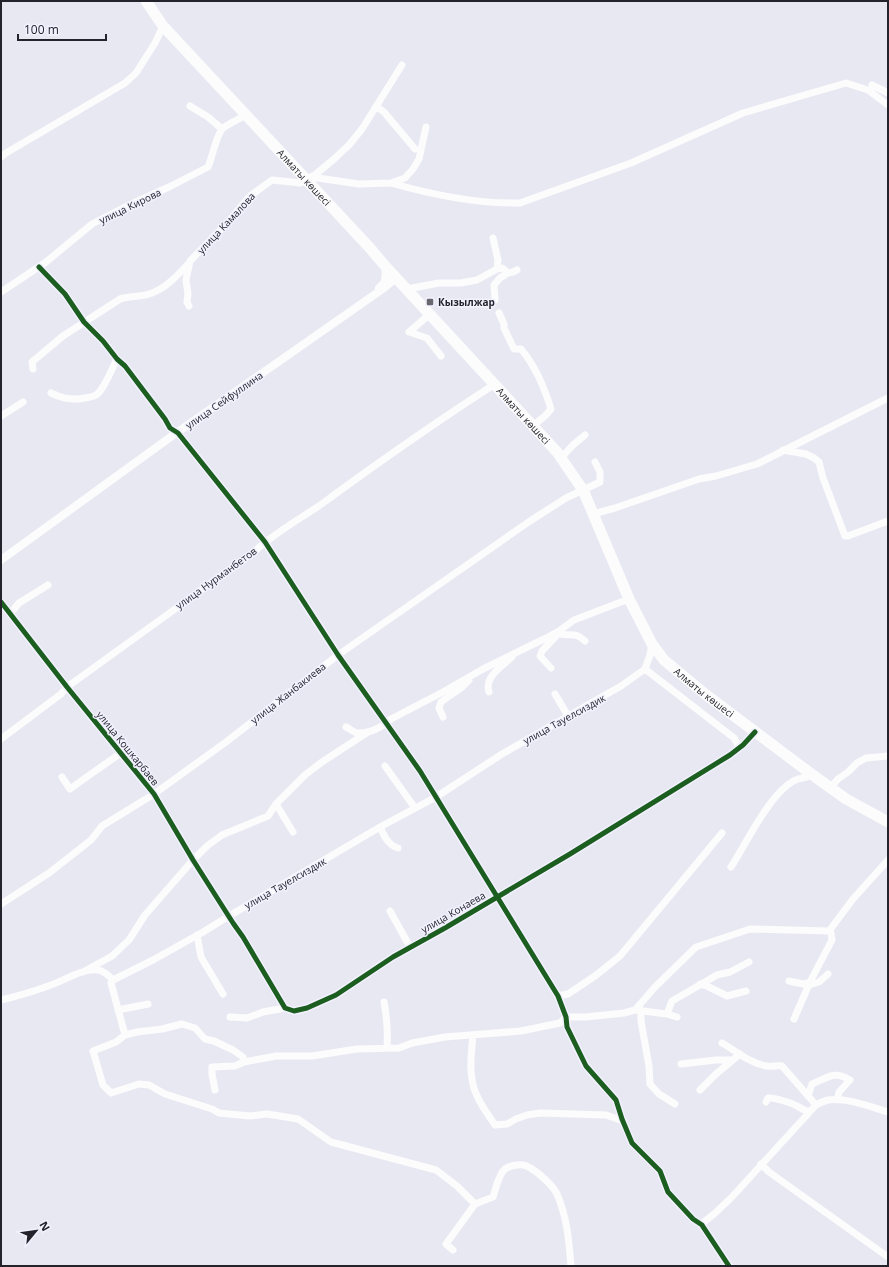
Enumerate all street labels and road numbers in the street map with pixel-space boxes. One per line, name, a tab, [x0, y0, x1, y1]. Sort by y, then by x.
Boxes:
street label: Алматы көшесі	[274, 146, 334, 209]
street label: улица Кирова	[97, 185, 163, 227]
street label: улица Камалова	[194, 189, 258, 257]
street label: улица Сейфуллина	[182, 368, 266, 432]
street label: Алматы көшесі	[493, 384, 553, 447]
street label: улица Нурманбетов	[173, 544, 260, 612]
street label: улица Жанбакиева	[248, 659, 328, 727]
street label: Алматы көшесі	[671, 664, 737, 721]
street label: улица Тауелсиздик	[520, 690, 608, 747]
street label: улица Кошкарбаев	[94, 708, 163, 788]
street label: улица Тауелсиздик	[242, 853, 329, 912]
street label: улица Конаева	[418, 888, 488, 936]

